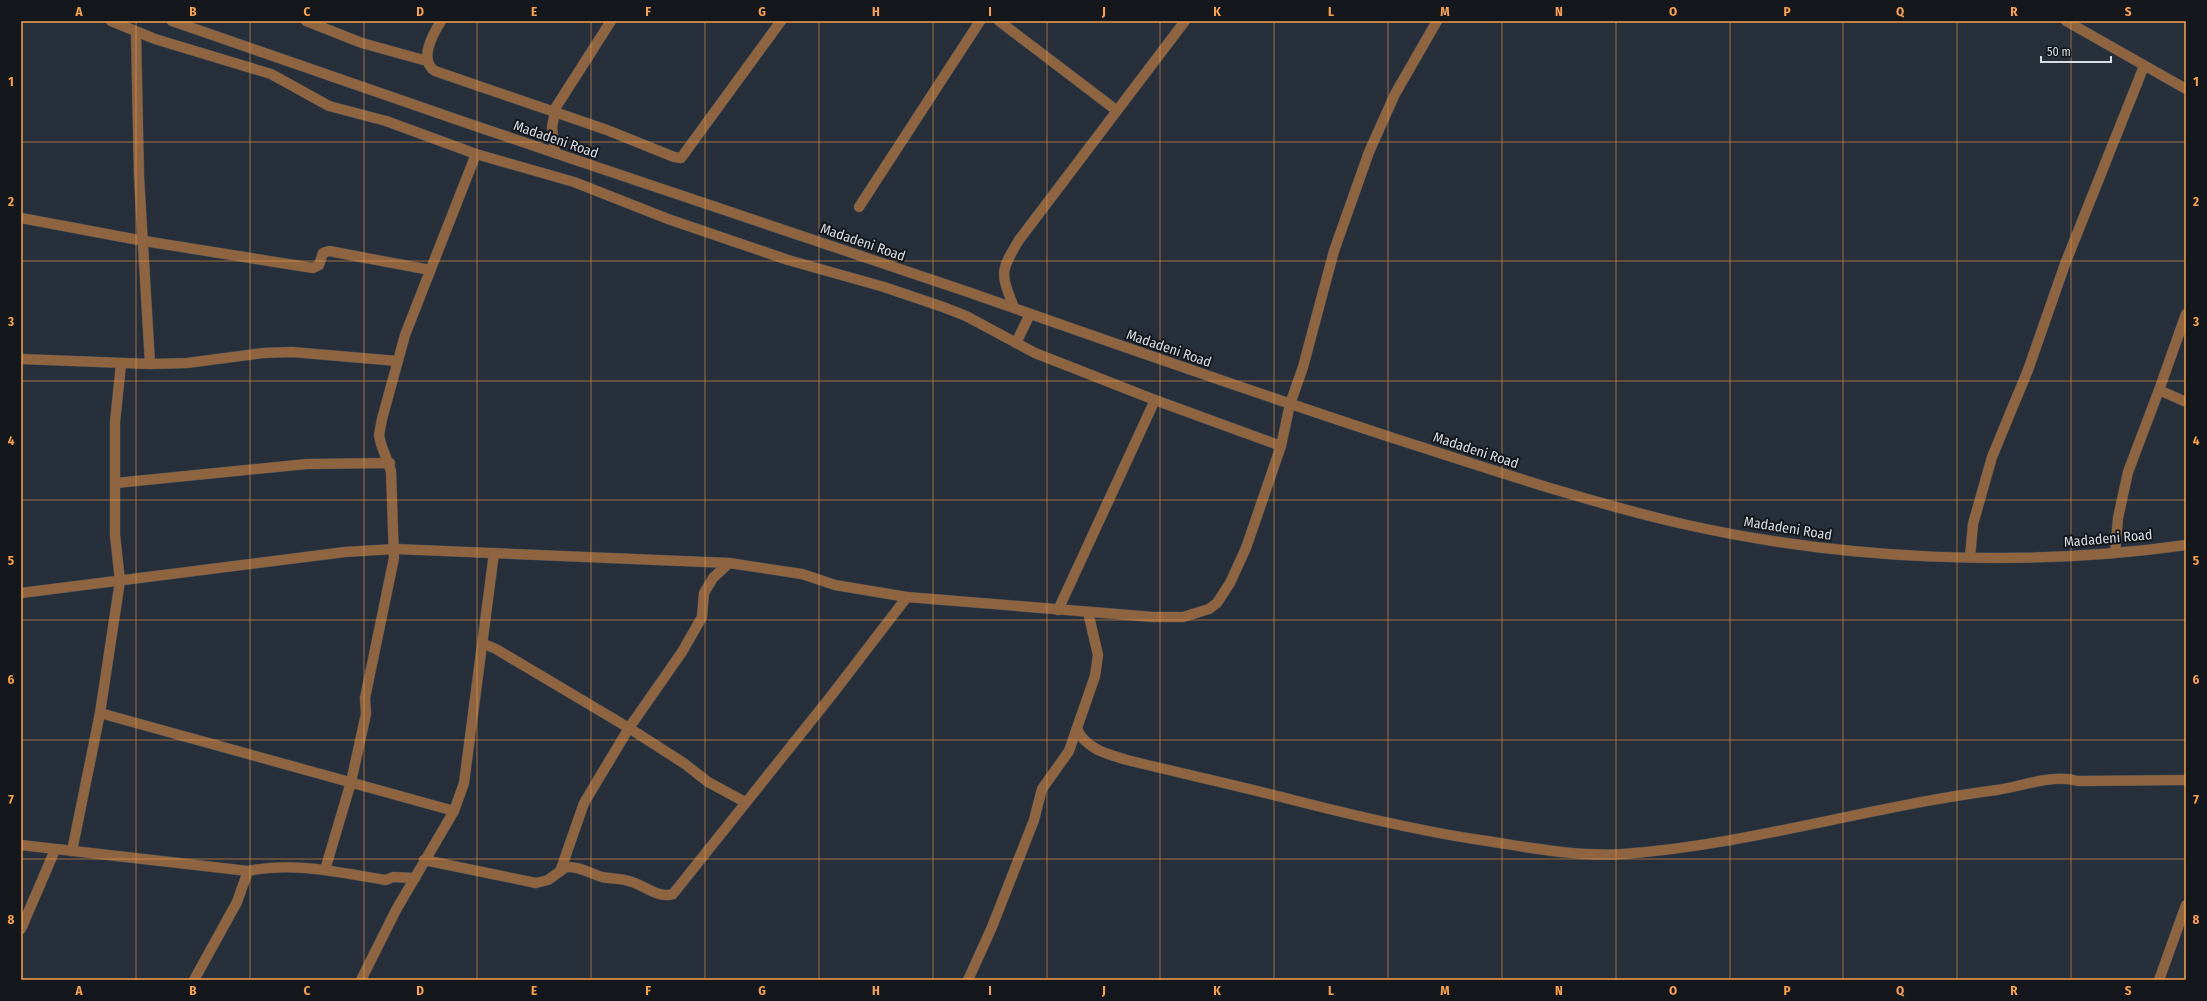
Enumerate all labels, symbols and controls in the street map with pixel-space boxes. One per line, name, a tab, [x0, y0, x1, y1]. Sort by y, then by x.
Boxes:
text: A	[74, 4, 83, 19]
text: B	[189, 4, 197, 19]
text: C	[304, 4, 311, 19]
text: D	[416, 4, 424, 19]
text: E	[531, 4, 537, 19]
text: F	[645, 4, 651, 19]
text: G	[758, 4, 766, 19]
text: H	[872, 4, 880, 19]
text: I	[988, 4, 992, 19]
text: J	[1101, 4, 1106, 19]
text: K	[1213, 4, 1221, 19]
text: L	[1328, 4, 1334, 19]
text: M	[1440, 4, 1450, 19]
text: N	[1555, 4, 1563, 19]
text: O	[1669, 4, 1677, 19]
text: P	[1783, 4, 1791, 19]
text: Q	[1896, 4, 1905, 19]
text: R	[2010, 4, 2018, 19]
text: S	[2125, 4, 2132, 19]
scale bar	[2041, 38, 2111, 64]
text: 50 m	[2047, 45, 2071, 59]
text: 1	[8, 74, 14, 89]
text: 1	[2193, 74, 2199, 89]
street label: Madadeni Road	[511, 117, 601, 162]
text: 2	[7, 194, 14, 209]
text: 2	[2192, 194, 2199, 209]
street label: Madadeni Road	[818, 220, 908, 265]
text: 3	[7, 314, 14, 329]
text: 3	[2192, 314, 2199, 329]
street label: Madadeni Road	[1124, 326, 1214, 371]
street label: Madadeni Road	[1431, 429, 1521, 472]
text: 4	[8, 433, 15, 448]
text: 4	[2193, 433, 2200, 448]
street label: Madadeni Road	[1743, 513, 1833, 544]
street label: Madadeni Road	[2063, 526, 2153, 551]
text: 5	[8, 553, 14, 568]
text: 5	[2193, 553, 2199, 568]
text: 6	[8, 672, 15, 687]
text: 6	[2193, 672, 2200, 687]
text: 7	[8, 792, 14, 807]
text: 7	[2193, 792, 2199, 807]
text: 8	[8, 912, 15, 927]
text: 8	[2193, 912, 2200, 927]
text: A	[74, 983, 83, 998]
text: B	[189, 983, 197, 998]
text: C	[304, 983, 311, 998]
text: D	[416, 983, 424, 998]
text: E	[531, 983, 537, 998]
text: F	[645, 983, 651, 998]
text: G	[758, 983, 766, 998]
text: H	[872, 983, 880, 998]
text: I	[988, 983, 992, 998]
text: J	[1101, 983, 1106, 998]
text: K	[1213, 983, 1221, 998]
text: L	[1328, 983, 1334, 998]
text: M	[1440, 983, 1450, 998]
text: N	[1555, 983, 1563, 998]
text: O	[1669, 983, 1677, 998]
text: P	[1783, 983, 1791, 998]
text: Q	[1896, 983, 1905, 998]
text: R	[2010, 983, 2018, 998]
text: S	[2125, 983, 2132, 998]

